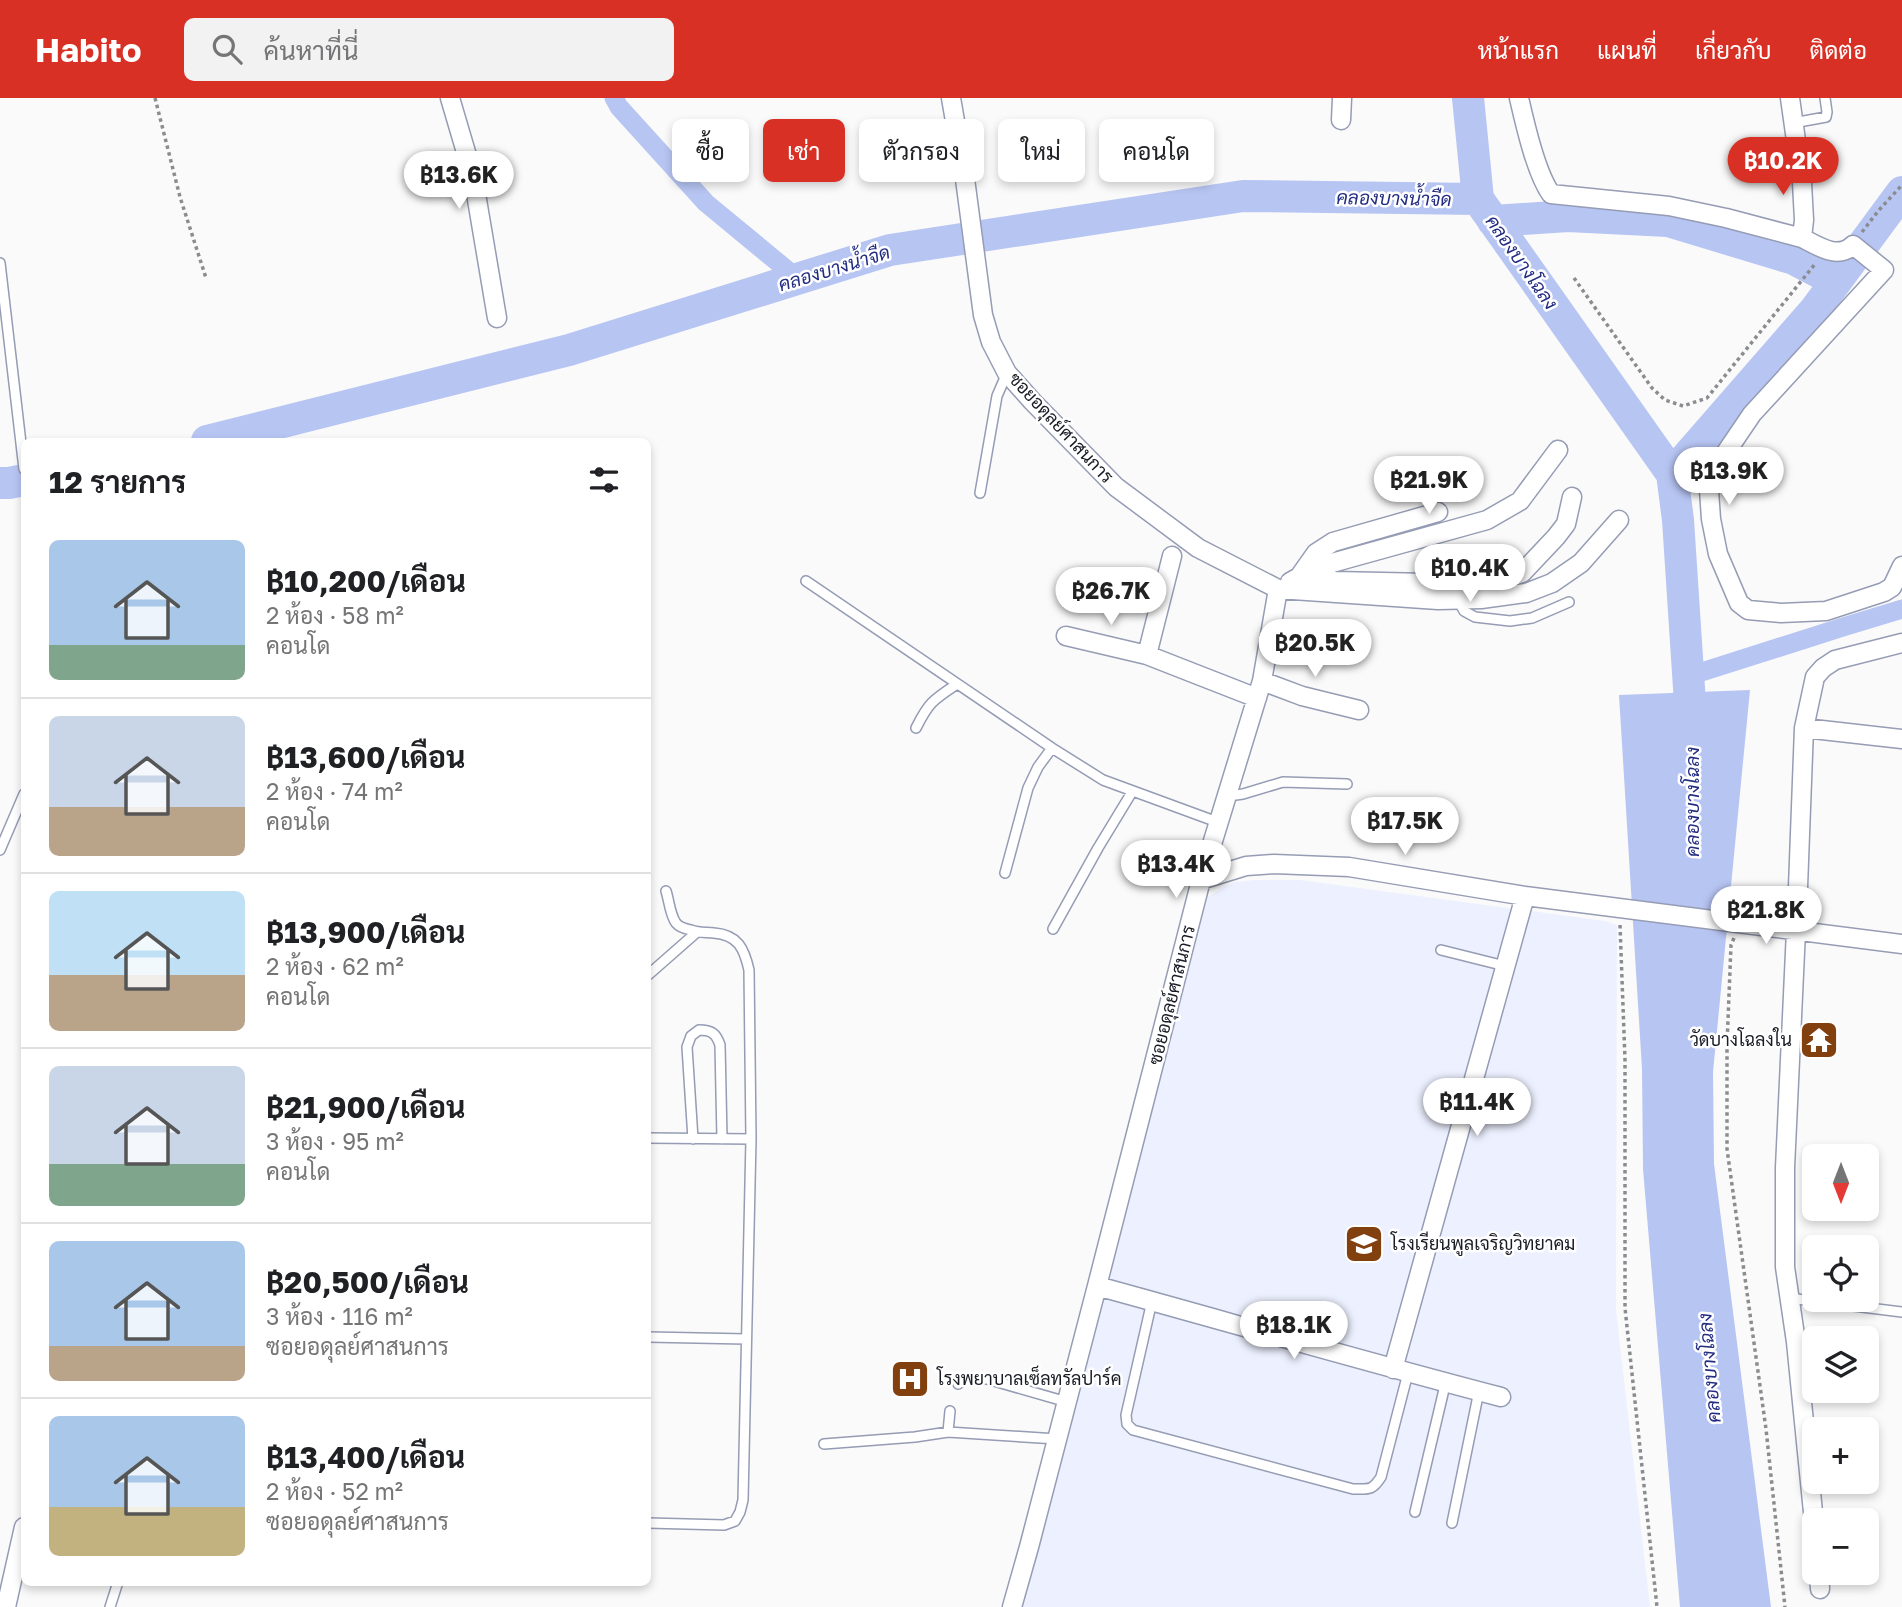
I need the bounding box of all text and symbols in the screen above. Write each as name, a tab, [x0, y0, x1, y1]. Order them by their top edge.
search box	[184, 18, 674, 81]
text: Habito	[35, 30, 142, 69]
icon: search	[208, 30, 246, 68]
text: ค้นหาที่นี่	[264, 35, 359, 66]
text: หน้าแรก	[1478, 35, 1559, 64]
text: แผนที่	[1597, 35, 1657, 64]
text: เกี่ยวกับ	[1695, 35, 1772, 64]
text: ติดต่อ	[1810, 35, 1867, 64]
chip: ซื้อ	[672, 119, 749, 182]
chip: เช่า	[763, 119, 845, 182]
chip: ตัวกรอง	[859, 119, 984, 182]
chip: ใหม่	[998, 119, 1085, 182]
chip: คอนโด	[1099, 119, 1214, 182]
pin: ฿10.2K	[1726, 138, 1840, 197]
text: ฿10.2K	[1744, 146, 1822, 174]
pin: ฿13.6K	[402, 152, 516, 211]
text: ฿13.6K	[420, 160, 498, 188]
water label: คลองบางน้ำจืด	[1336, 182, 1452, 210]
water label: คลองบางโฉลง	[1481, 210, 1564, 314]
water label: คลองบางน้ำจืด	[774, 237, 892, 295]
street label: ซอยอดุลย์ศาสนการ	[1003, 367, 1120, 489]
pin: ฿13.9K	[1672, 448, 1786, 507]
pin: ฿21.9K	[1372, 456, 1486, 516]
text: ฿13.9K	[1690, 456, 1768, 484]
icon: filters	[585, 461, 623, 499]
text: 12 รายการ	[49, 464, 186, 500]
text: ฿21.9K	[1390, 465, 1468, 493]
pin: ฿10.4K	[1413, 545, 1527, 604]
text: ฿10.4K	[1430, 553, 1510, 581]
text: ฿10,200/เดือน	[266, 563, 466, 599]
icon: home	[105, 568, 189, 652]
pin: ฿26.7K	[1054, 568, 1168, 627]
text: ฿26.7K	[1071, 576, 1151, 604]
text: 2 ห้อง · 58 m²	[266, 601, 404, 629]
pin: ฿20.5K	[1258, 620, 1372, 679]
text: ฿20.5K	[1275, 628, 1355, 656]
text: คอนโด	[266, 631, 330, 659]
text: ฿13,600/เดือน	[266, 739, 466, 775]
icon: home	[105, 744, 189, 828]
water label: คลองบางโฉลง	[1680, 747, 1703, 857]
text: 2 ห้อง · 74 m²	[266, 777, 403, 805]
pin: ฿17.5K	[1348, 798, 1462, 857]
text: ฿17.5K	[1367, 806, 1443, 834]
text: คอนโด	[266, 807, 330, 835]
pin: ฿13.4K	[1119, 840, 1233, 900]
text: ฿13.4K	[1137, 849, 1215, 877]
pin: ฿21.8K	[1709, 886, 1823, 946]
text: ฿21.8K	[1727, 895, 1805, 923]
text: ฿13,900/เดือน	[266, 914, 466, 950]
icon: home	[105, 919, 189, 1003]
street label: ซอยอดุลย์ศาสนการ	[1142, 922, 1201, 1067]
text: 2 ห้อง · 62 m²	[266, 952, 404, 980]
text: คอนโด	[266, 982, 330, 1010]
temple icon: วัดบางโฉลงใน	[1798, 1019, 1840, 1061]
place label: วัดบางโฉลงใน	[1690, 1027, 1792, 1050]
pin: ฿11.4K	[1420, 1079, 1534, 1138]
text: ฿11.4K	[1439, 1087, 1515, 1115]
text: ฿21,900/เดือน	[266, 1089, 466, 1125]
icon: home	[105, 1094, 189, 1178]
text: 3 ห้อง · 95 m²	[266, 1127, 404, 1155]
north arrow	[1802, 1144, 1880, 1222]
map controls	[1802, 1144, 1879, 1585]
text: คอนโด	[266, 1157, 330, 1185]
school or university icon: โรงเรียนพูลเจริญวิทยาคม	[1343, 1223, 1385, 1265]
place label: โรงเรียนพูลเจริญวิทยาคม	[1390, 1231, 1575, 1257]
button: locate	[1802, 1235, 1879, 1312]
text: ฿20,500/เดือน	[266, 1264, 469, 1300]
icon: home	[105, 1269, 189, 1353]
text: 3 ห้อง · 116 m²	[266, 1302, 413, 1330]
pin: ฿18.1K	[1237, 1302, 1351, 1361]
text: ฿18.1K	[1256, 1310, 1332, 1338]
water label: คลองบางโฉลง	[1692, 1312, 1725, 1424]
button: layers	[1802, 1326, 1879, 1403]
text: ซอยอดุลย์ศาสนการ	[266, 1332, 449, 1360]
hospital icon: โรงพยาบาลเซ็ลทรัลปาร์ค	[889, 1358, 931, 1400]
place label: โรงพยาบาลเซ็ลทรัลปาร์ค	[936, 1365, 1122, 1389]
button: +	[1802, 1417, 1879, 1494]
text: ฿13,400/เดือน	[266, 1439, 465, 1475]
icon: home	[105, 1444, 189, 1528]
text: 2 ห้อง · 52 m²	[266, 1477, 403, 1505]
text: ซอยอดุลย์ศาสนการ	[266, 1507, 449, 1535]
button: −	[1802, 1508, 1879, 1585]

